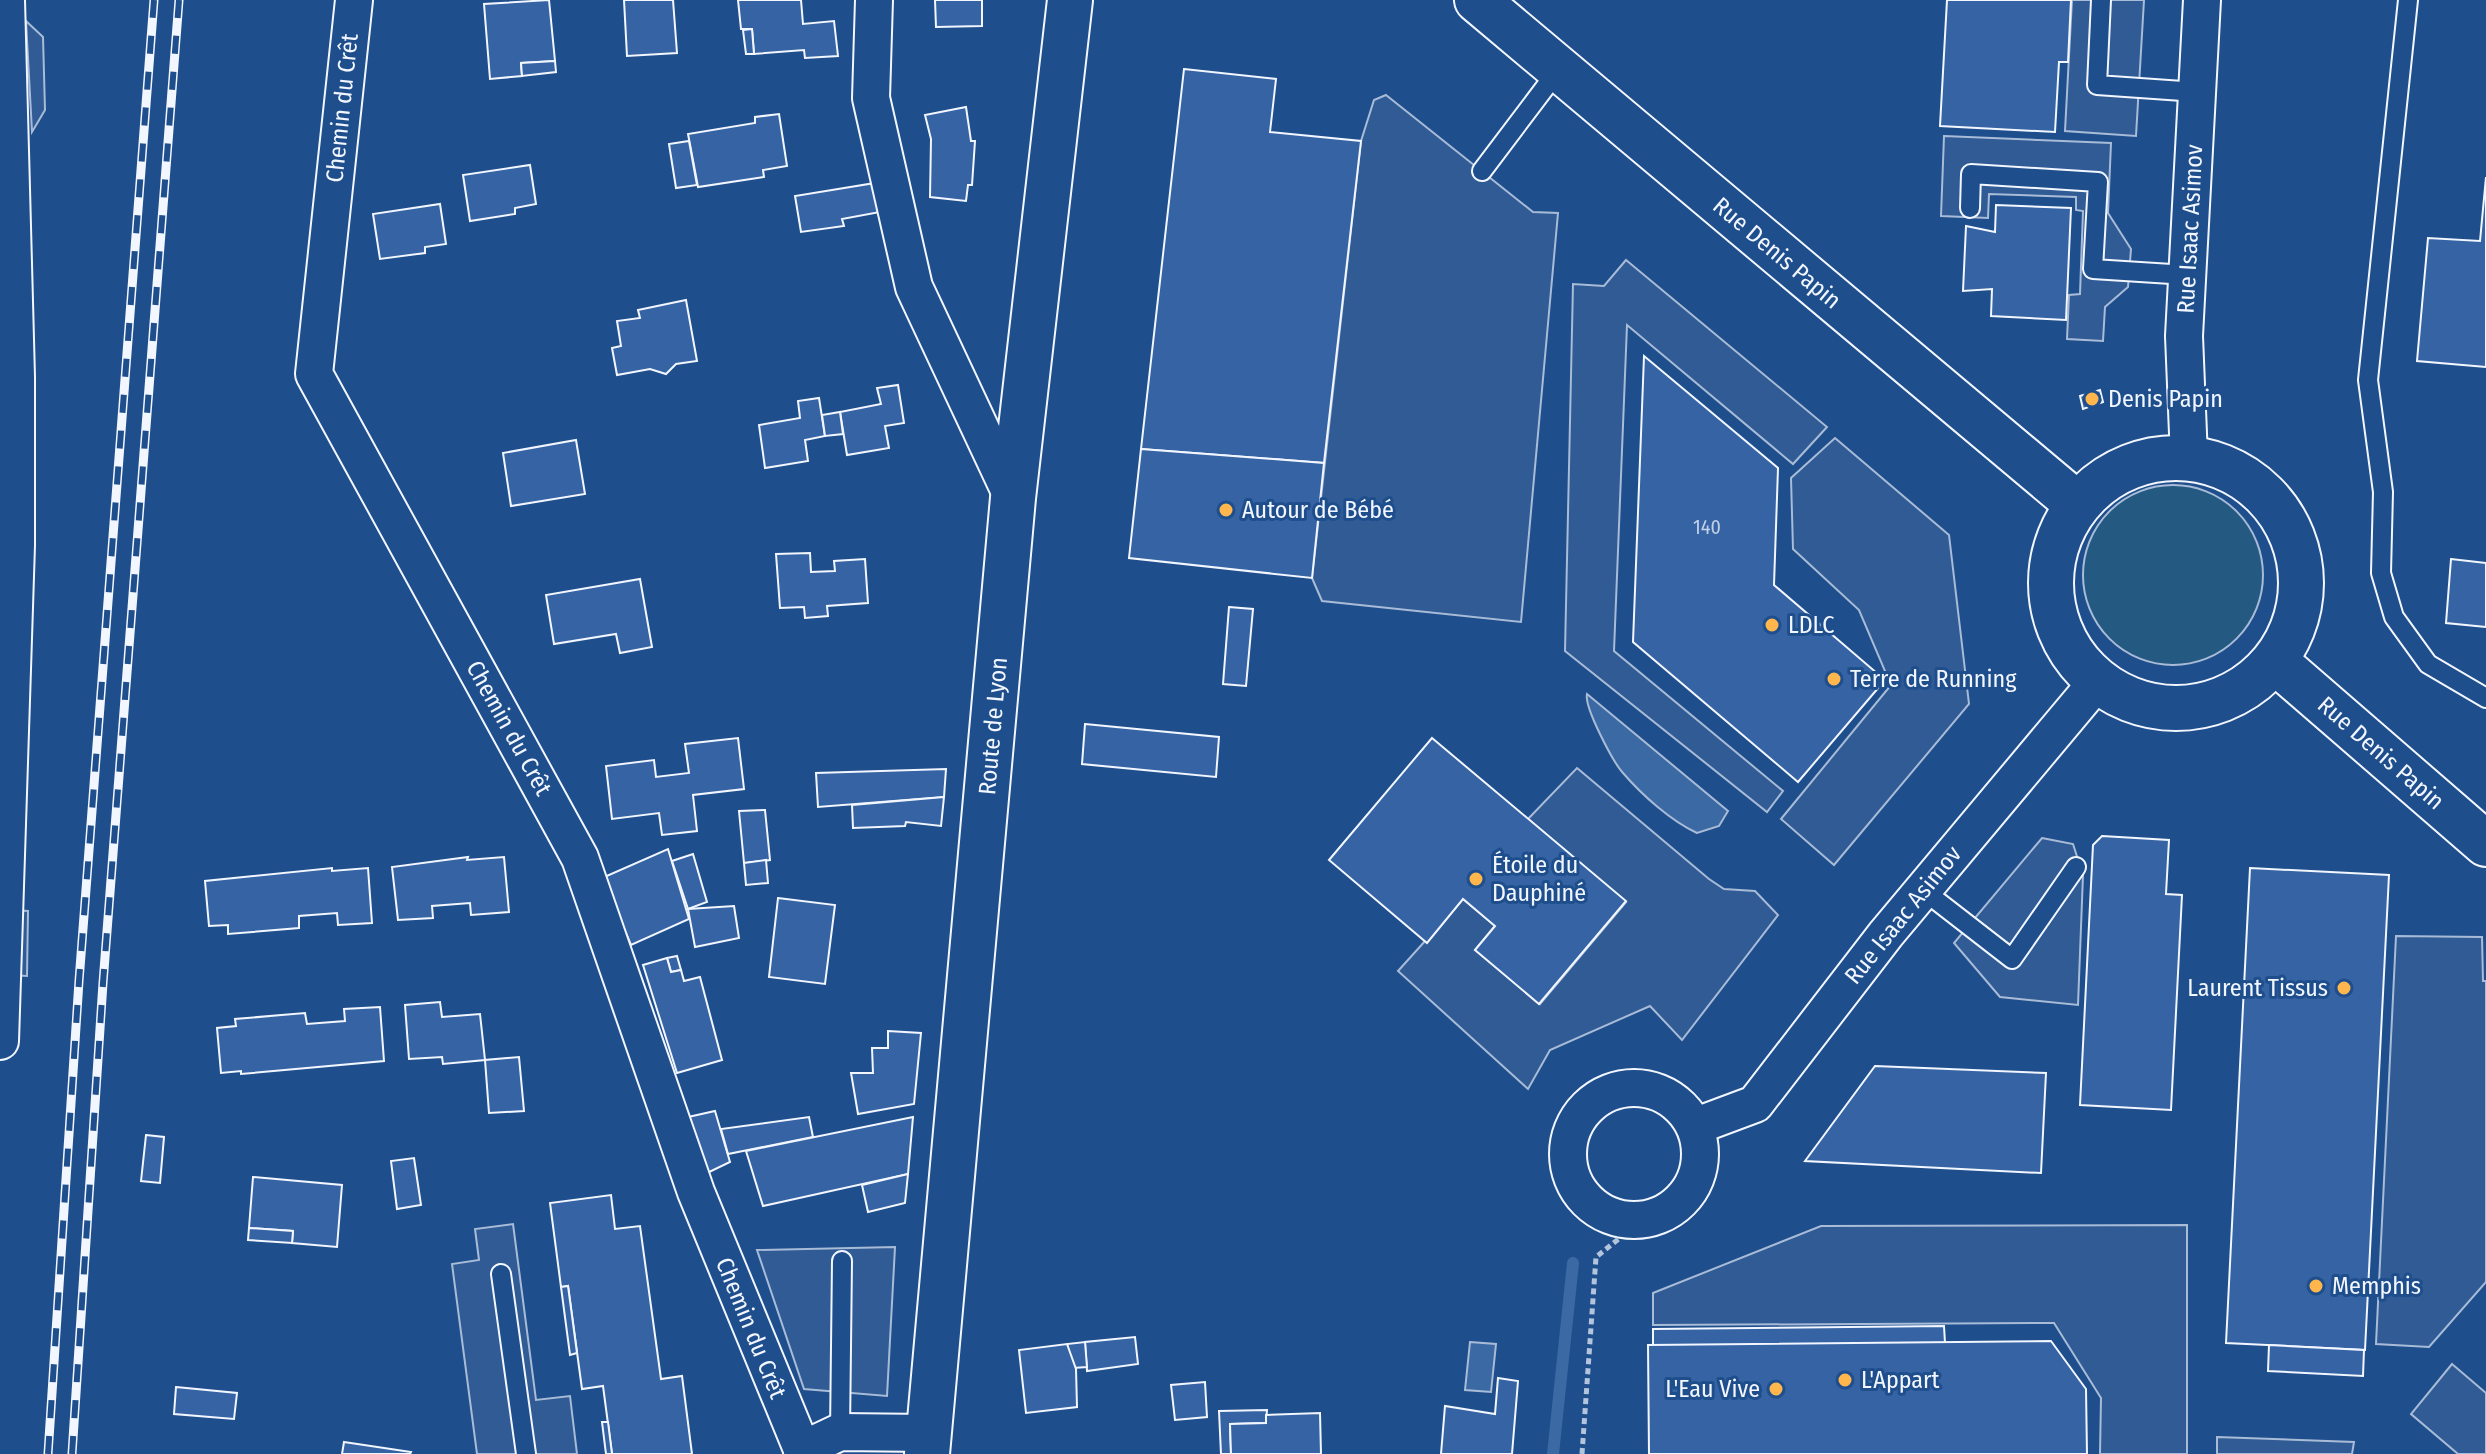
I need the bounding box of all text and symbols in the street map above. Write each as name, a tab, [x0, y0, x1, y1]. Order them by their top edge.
street label: Chemin du Crêt	[320, 32, 364, 184]
street label: Rue Isaac Asimov	[2172, 143, 2208, 314]
street label: Rue Denis Papin	[1707, 191, 1847, 315]
place label: Denis Papin	[2108, 385, 2223, 413]
marker: Denis Papin	[2083, 390, 2101, 408]
place label: Autour de Bébé	[1242, 496, 1394, 524]
marker: Autour de Bébé	[1217, 501, 1235, 519]
house number: 140	[1693, 515, 1721, 539]
place label: LDLC	[1788, 611, 1834, 639]
marker: LDLC	[1763, 616, 1781, 634]
street label: Chemin du Crêt	[461, 656, 558, 800]
street label: Route de Lyon	[973, 656, 1013, 796]
place label: Terre de Running	[1850, 665, 2017, 693]
marker: Terre de Running	[1825, 670, 1843, 688]
street label: Rue Denis Papin	[2312, 691, 2450, 815]
street label: Rue Isaac Asimov	[1839, 840, 1967, 990]
place label: Étoile du Dauphiné	[1492, 850, 1586, 907]
marker: Étoile du Dauphiné	[1467, 870, 1485, 888]
place label: Laurent Tissus	[2187, 974, 2328, 1002]
marker: Laurent Tissus	[2335, 979, 2353, 997]
street label: Chemin du Crêt	[710, 1253, 792, 1403]
place label: Memphis	[2332, 1272, 2421, 1300]
marker: Memphis	[2307, 1277, 2325, 1295]
place label: L'Appart	[1861, 1366, 1939, 1394]
marker: L'Appart	[1836, 1371, 1854, 1389]
place label: L'Eau Vive	[1665, 1375, 1760, 1403]
marker: L'Eau Vive	[1767, 1380, 1785, 1398]

